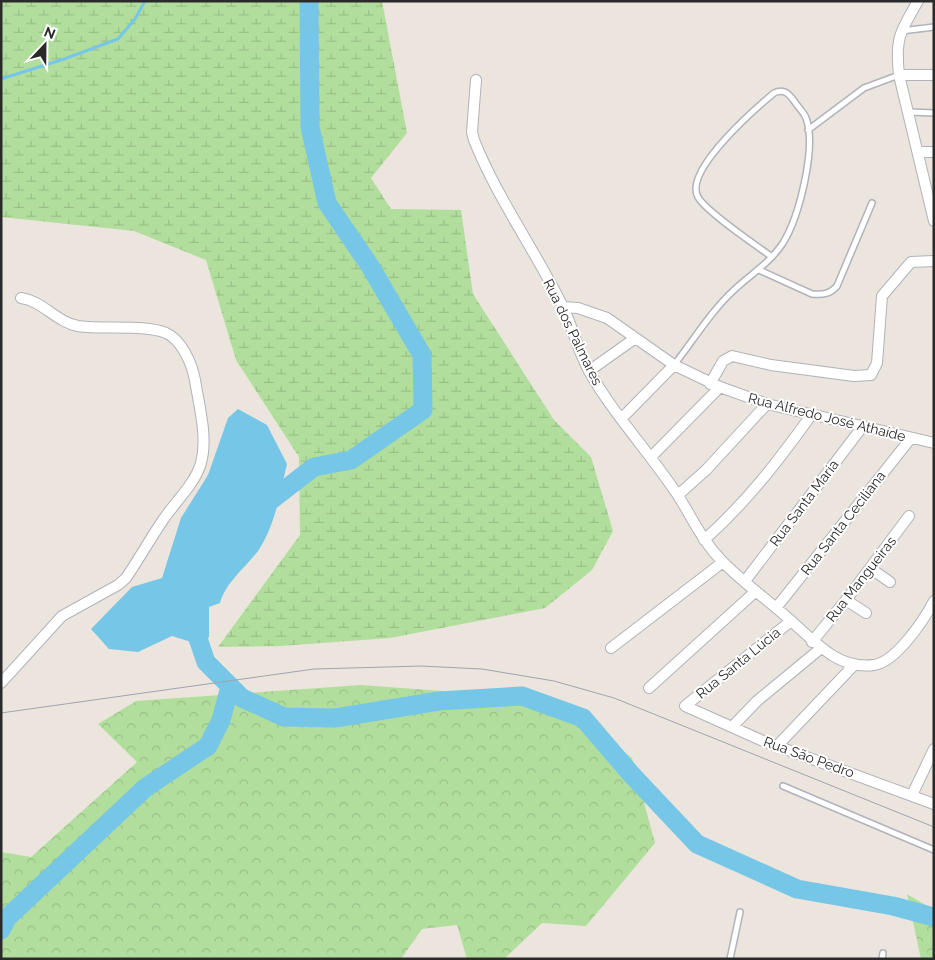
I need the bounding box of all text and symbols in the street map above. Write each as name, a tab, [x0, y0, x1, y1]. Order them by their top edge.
north arrow	[20, 20, 70, 70]
text: N	[42, 24, 58, 42]
street label: Rua dos Palmares	[540, 276, 606, 388]
street label: Rua Alfredo José Athaíde	[747, 390, 907, 444]
street label: Rua Santa Maria	[766, 457, 842, 549]
street label: Rua Santa Ceciliana	[797, 468, 889, 578]
street label: Rua Mangueiras	[823, 533, 899, 625]
street label: Rua Santa Lúcia	[693, 624, 783, 702]
street label: Rua São Pedro	[762, 733, 856, 781]

